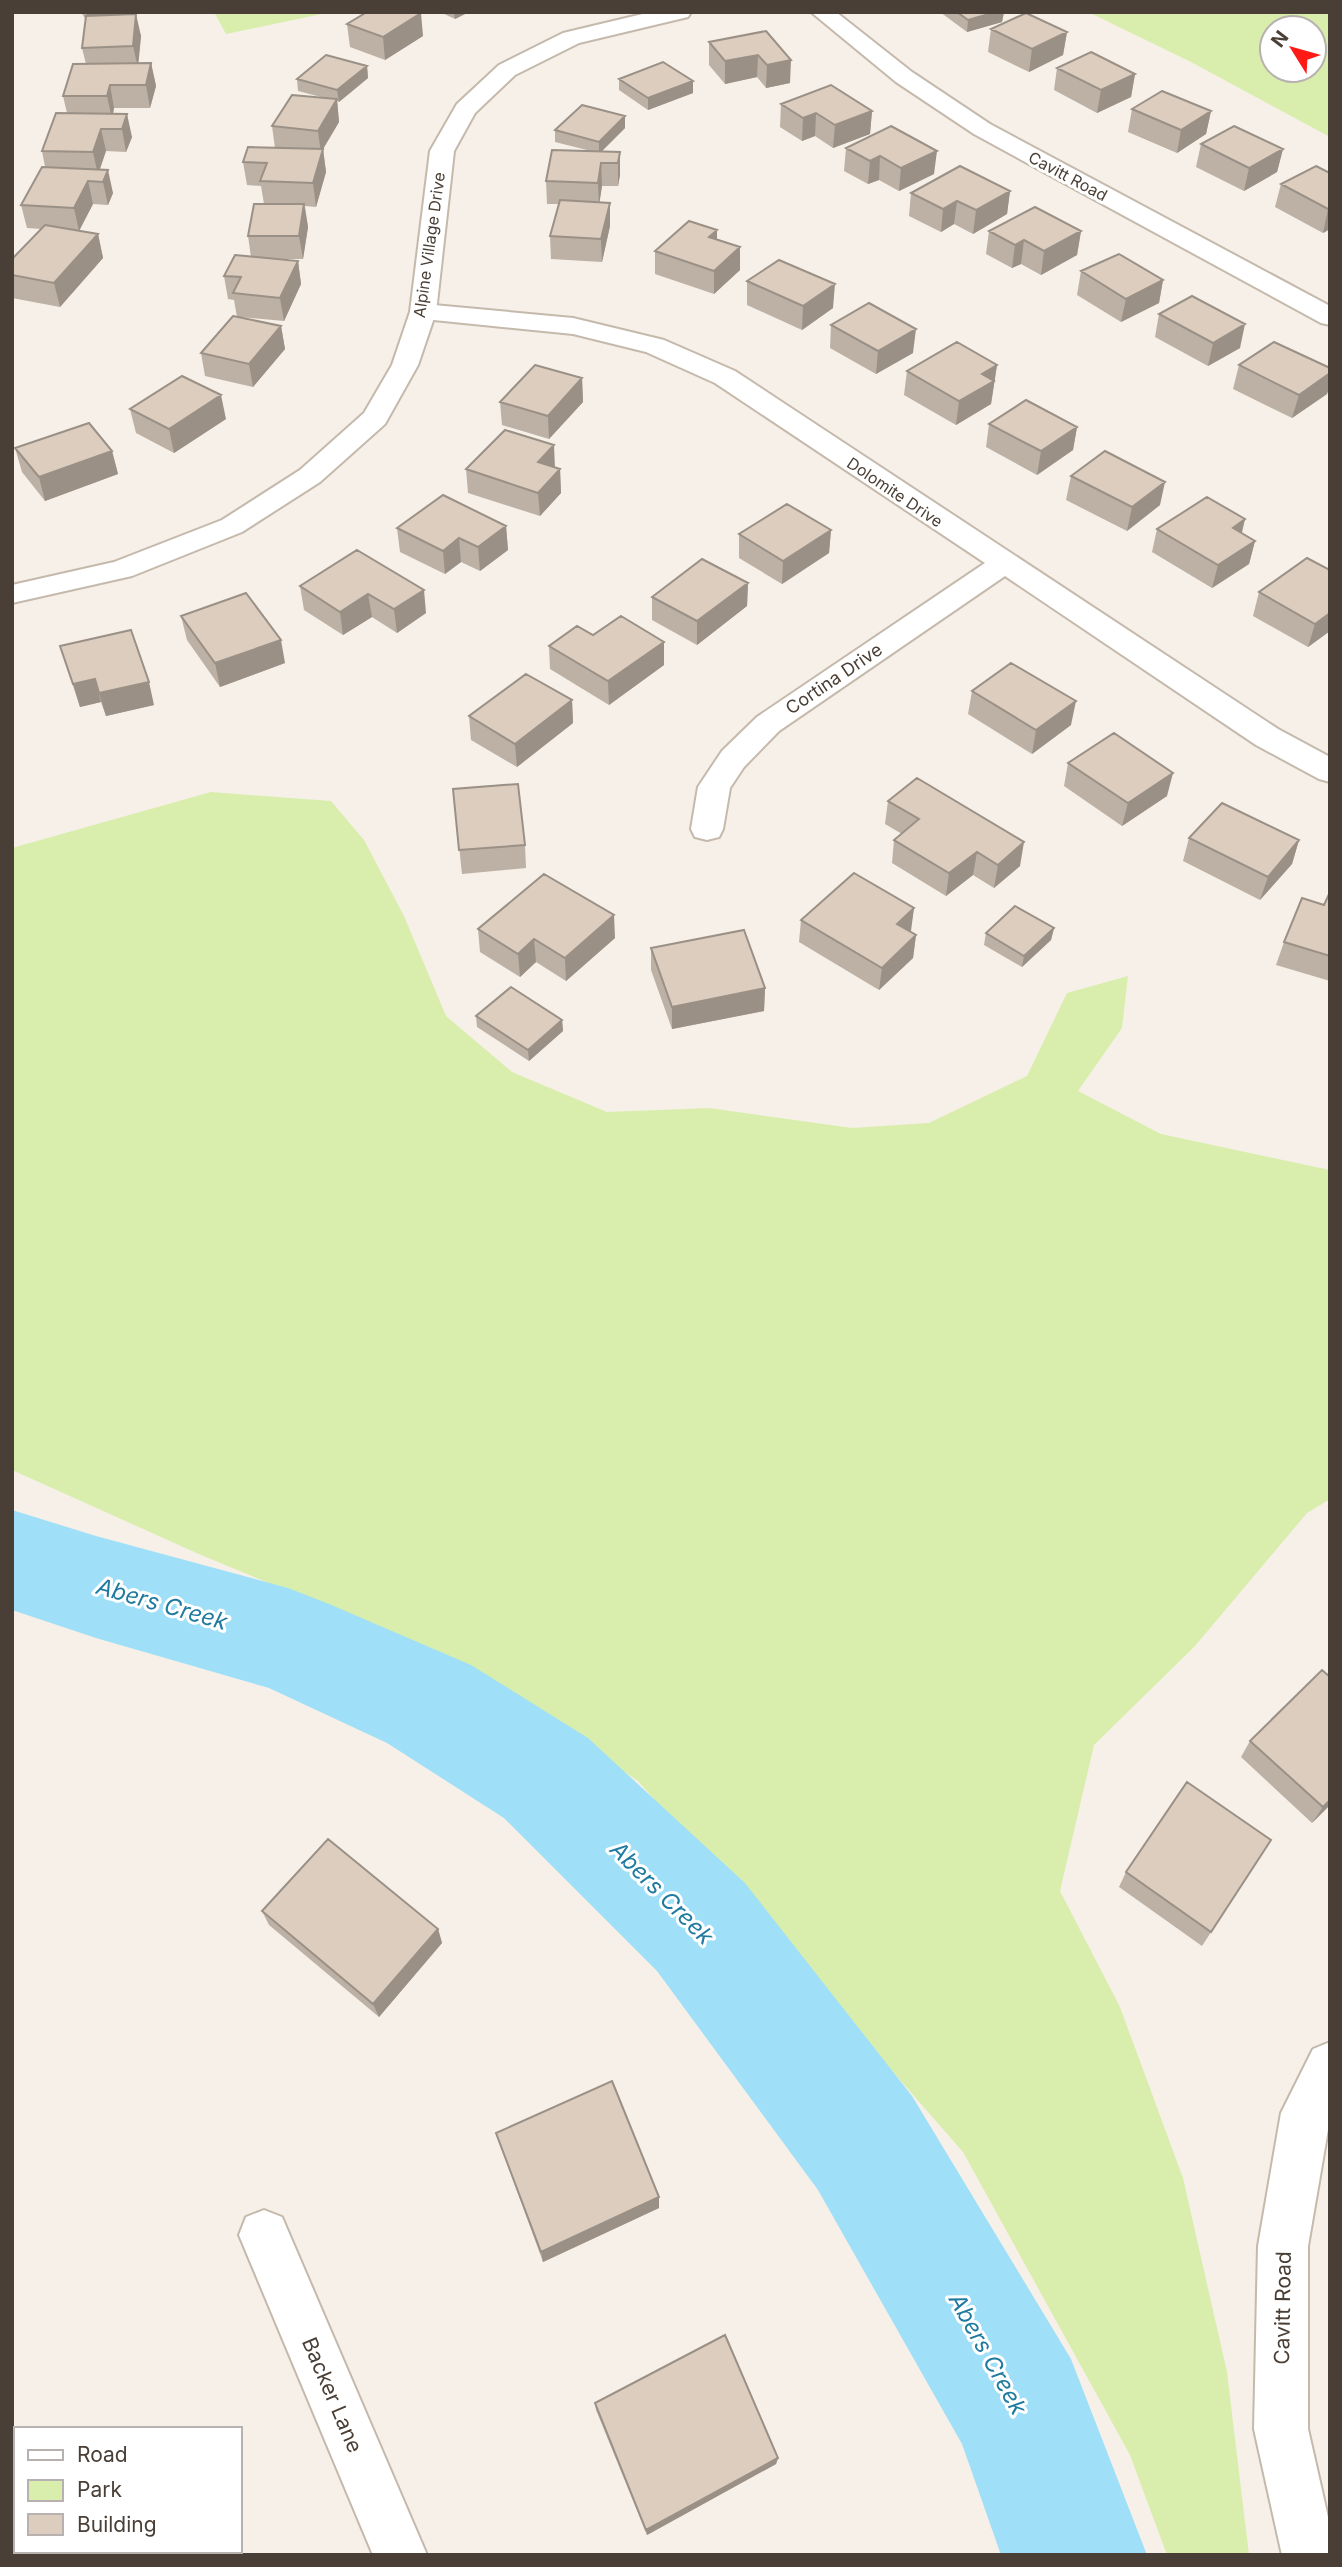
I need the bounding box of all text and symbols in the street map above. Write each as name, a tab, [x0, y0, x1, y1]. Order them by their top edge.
north arrow	[1258, 14, 1328, 84]
text: N	[1266, 26, 1293, 52]
street label: Cavitt Road	[1025, 147, 1111, 205]
street label: Alpine Village Drive	[409, 171, 449, 319]
street label: Dolomite Drive	[843, 453, 947, 531]
street label: Cortina Drive	[782, 639, 886, 719]
water label: Abers Creek	[92, 1572, 231, 1636]
water label: Abers Creek	[604, 1835, 720, 1951]
street label: Cavitt Road	[1269, 2251, 1296, 2365]
water label: Abers Creek	[943, 2287, 1033, 2420]
street label: Backer Lane	[297, 2333, 368, 2456]
legend	[14, 2427, 242, 2553]
text: Road	[77, 2442, 128, 2467]
text: Park	[77, 2477, 122, 2502]
text: Building	[77, 2512, 157, 2537]

